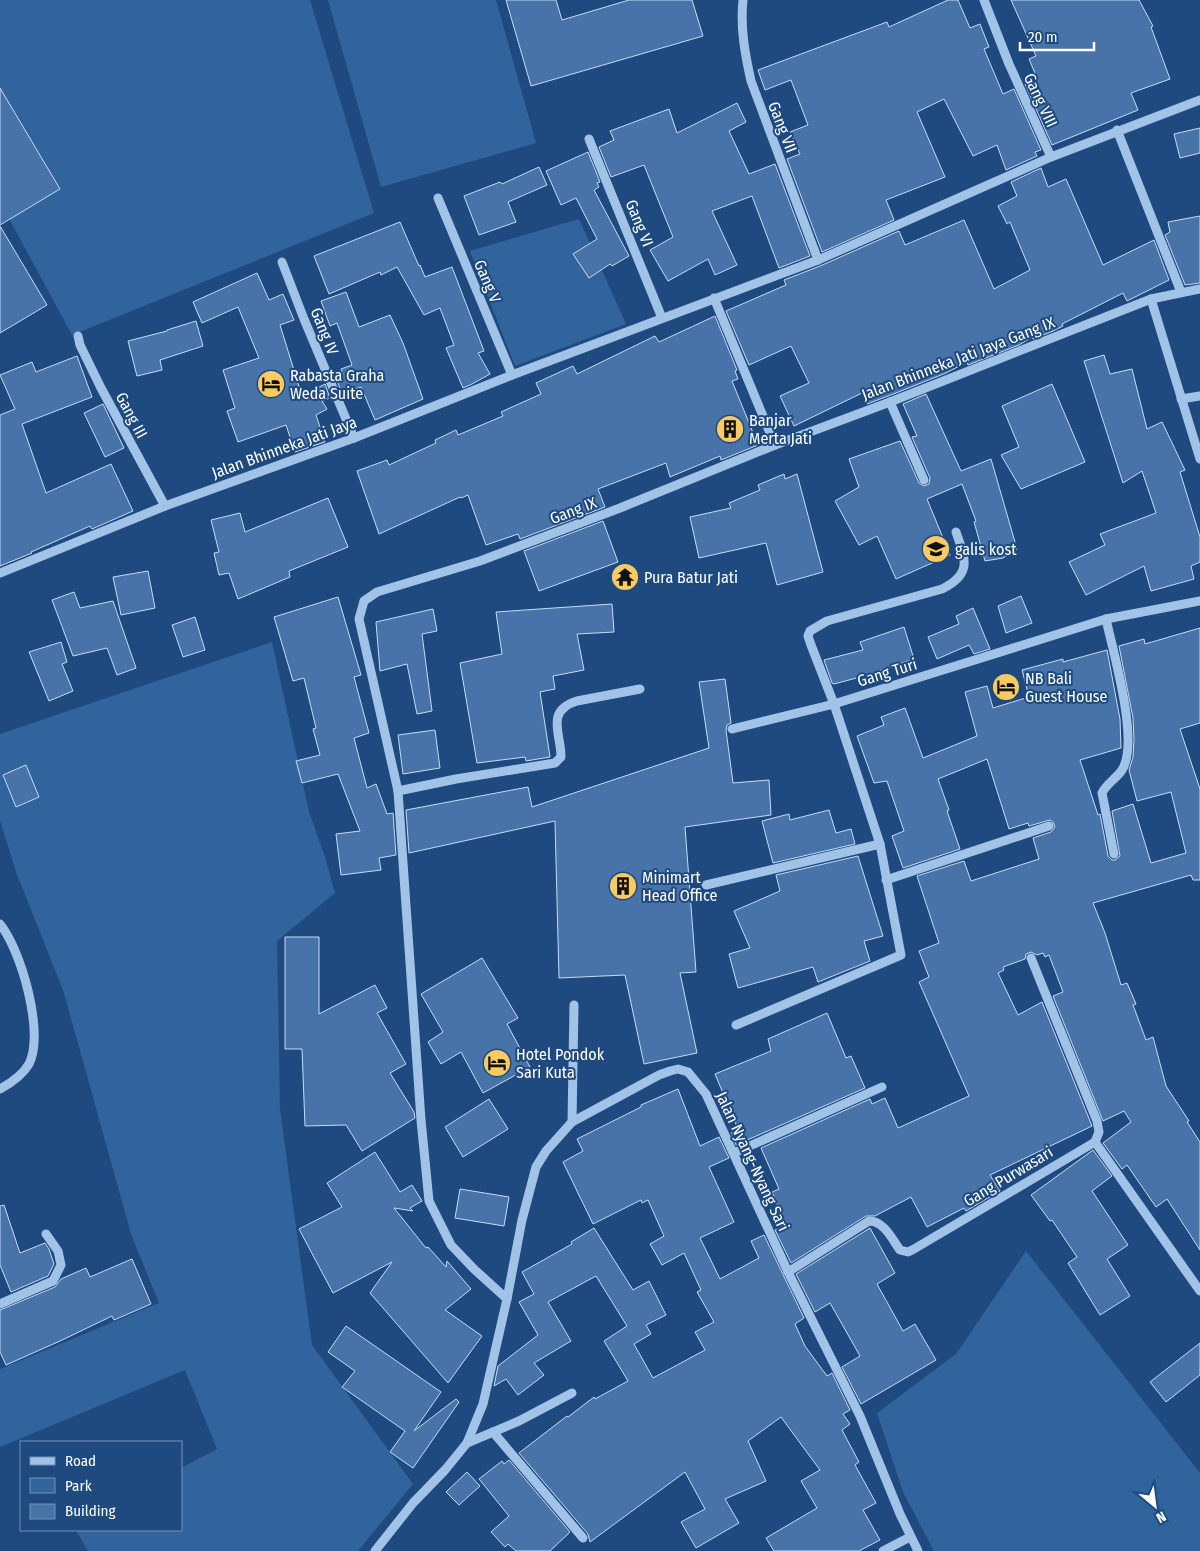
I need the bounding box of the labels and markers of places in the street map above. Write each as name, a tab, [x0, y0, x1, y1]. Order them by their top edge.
place label: Rabasta Graha Weda Suite	[290, 366, 385, 403]
hotel icon: Rabasta Graha Weda Suite	[256, 369, 286, 399]
place label: Banjar Merta Jati	[749, 411, 812, 448]
building icon: Banjar Merta Jati	[715, 414, 745, 444]
school or university icon: galis kost	[921, 534, 951, 564]
place label: galis kost	[955, 540, 1017, 559]
temple icon: Pura Batur Jati	[610, 562, 640, 592]
place label: Pura Batur Jati	[644, 568, 738, 587]
place label: NB Bali Guest House	[1025, 669, 1108, 706]
hotel icon: NB Bali Guest House	[991, 672, 1021, 702]
place label: Minimart Head Office	[642, 868, 717, 905]
building icon: Minimart Head Office	[608, 871, 638, 901]
place label: Hotel Pondok Sari Kuta	[516, 1045, 605, 1082]
hotel icon: Hotel Pondok Sari Kuta	[482, 1048, 512, 1078]

